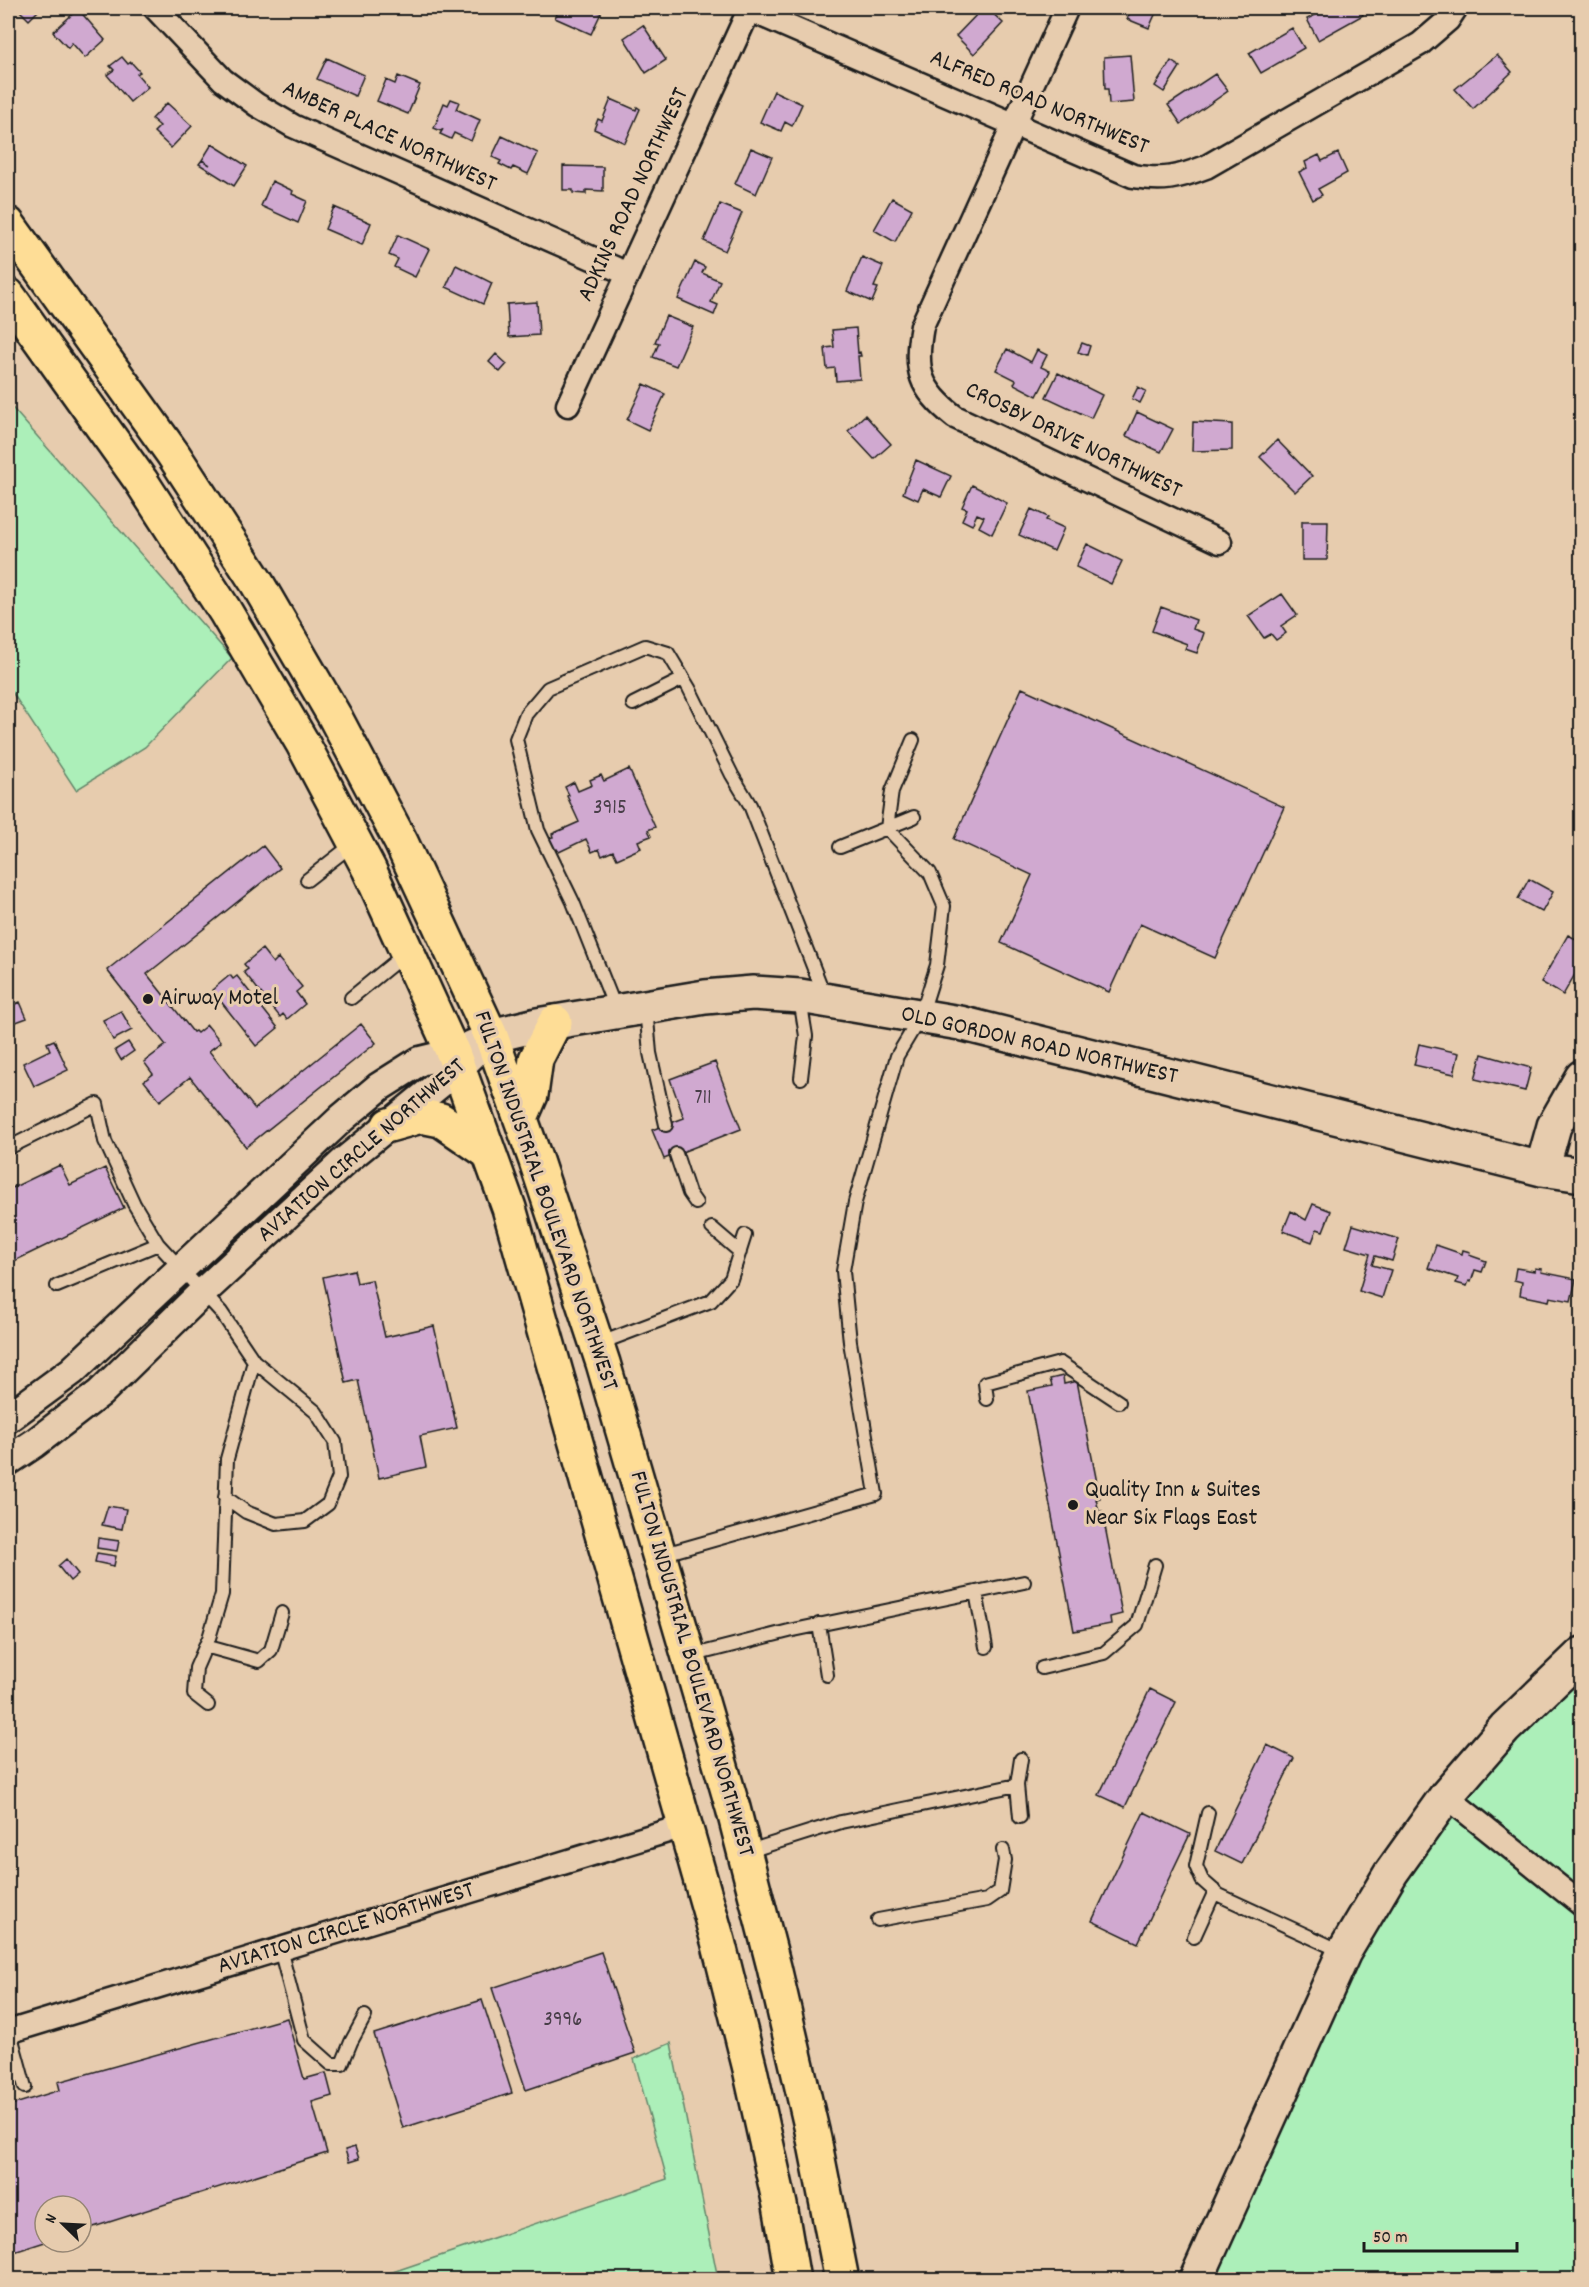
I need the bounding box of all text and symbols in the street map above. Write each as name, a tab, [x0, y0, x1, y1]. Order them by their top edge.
street label: ALFRED ROAD NORTHWEST	[924, 42, 1154, 165]
street label: AMBER PLACE NORTHWEST	[276, 72, 502, 202]
street label: ADKINS ROAD NORTHWEST	[569, 82, 699, 308]
street label: CROSBY DRIVE NORTHWEST	[959, 374, 1187, 508]
house number: 3915	[593, 794, 627, 824]
place label: Airway Motel	[160, 982, 278, 1016]
marker: Airway Motel	[141, 992, 155, 1006]
street label: OLD GORDON ROAD NORTHWEST	[897, 998, 1181, 1094]
street label: FULTON INDUSTRIAL BOULEVARD NORTHWEST	[464, 1007, 626, 1396]
street label: AVIATION CIRCLE NORTHWEST	[250, 1051, 474, 1251]
house number: 711	[694, 1084, 712, 1114]
street label: FULTON INDUSTRIAL BOULEVARD NORTHWEST	[620, 1467, 763, 1861]
place label: Quality Inn & Suites Near Six Flags East	[1085, 1474, 1261, 1536]
marker: Quality Inn & Suites Near Six Flags East	[1066, 1498, 1080, 1512]
street label: AVIATION CIRCLE NORTHWEST	[214, 1874, 479, 1984]
house number: 3996	[544, 2006, 582, 2036]
north arrow	[33, 2194, 93, 2254]
text: N	[39, 2211, 64, 2227]
scale bar	[1364, 2215, 1517, 2253]
text: 50 m	[1373, 2226, 1408, 2251]

